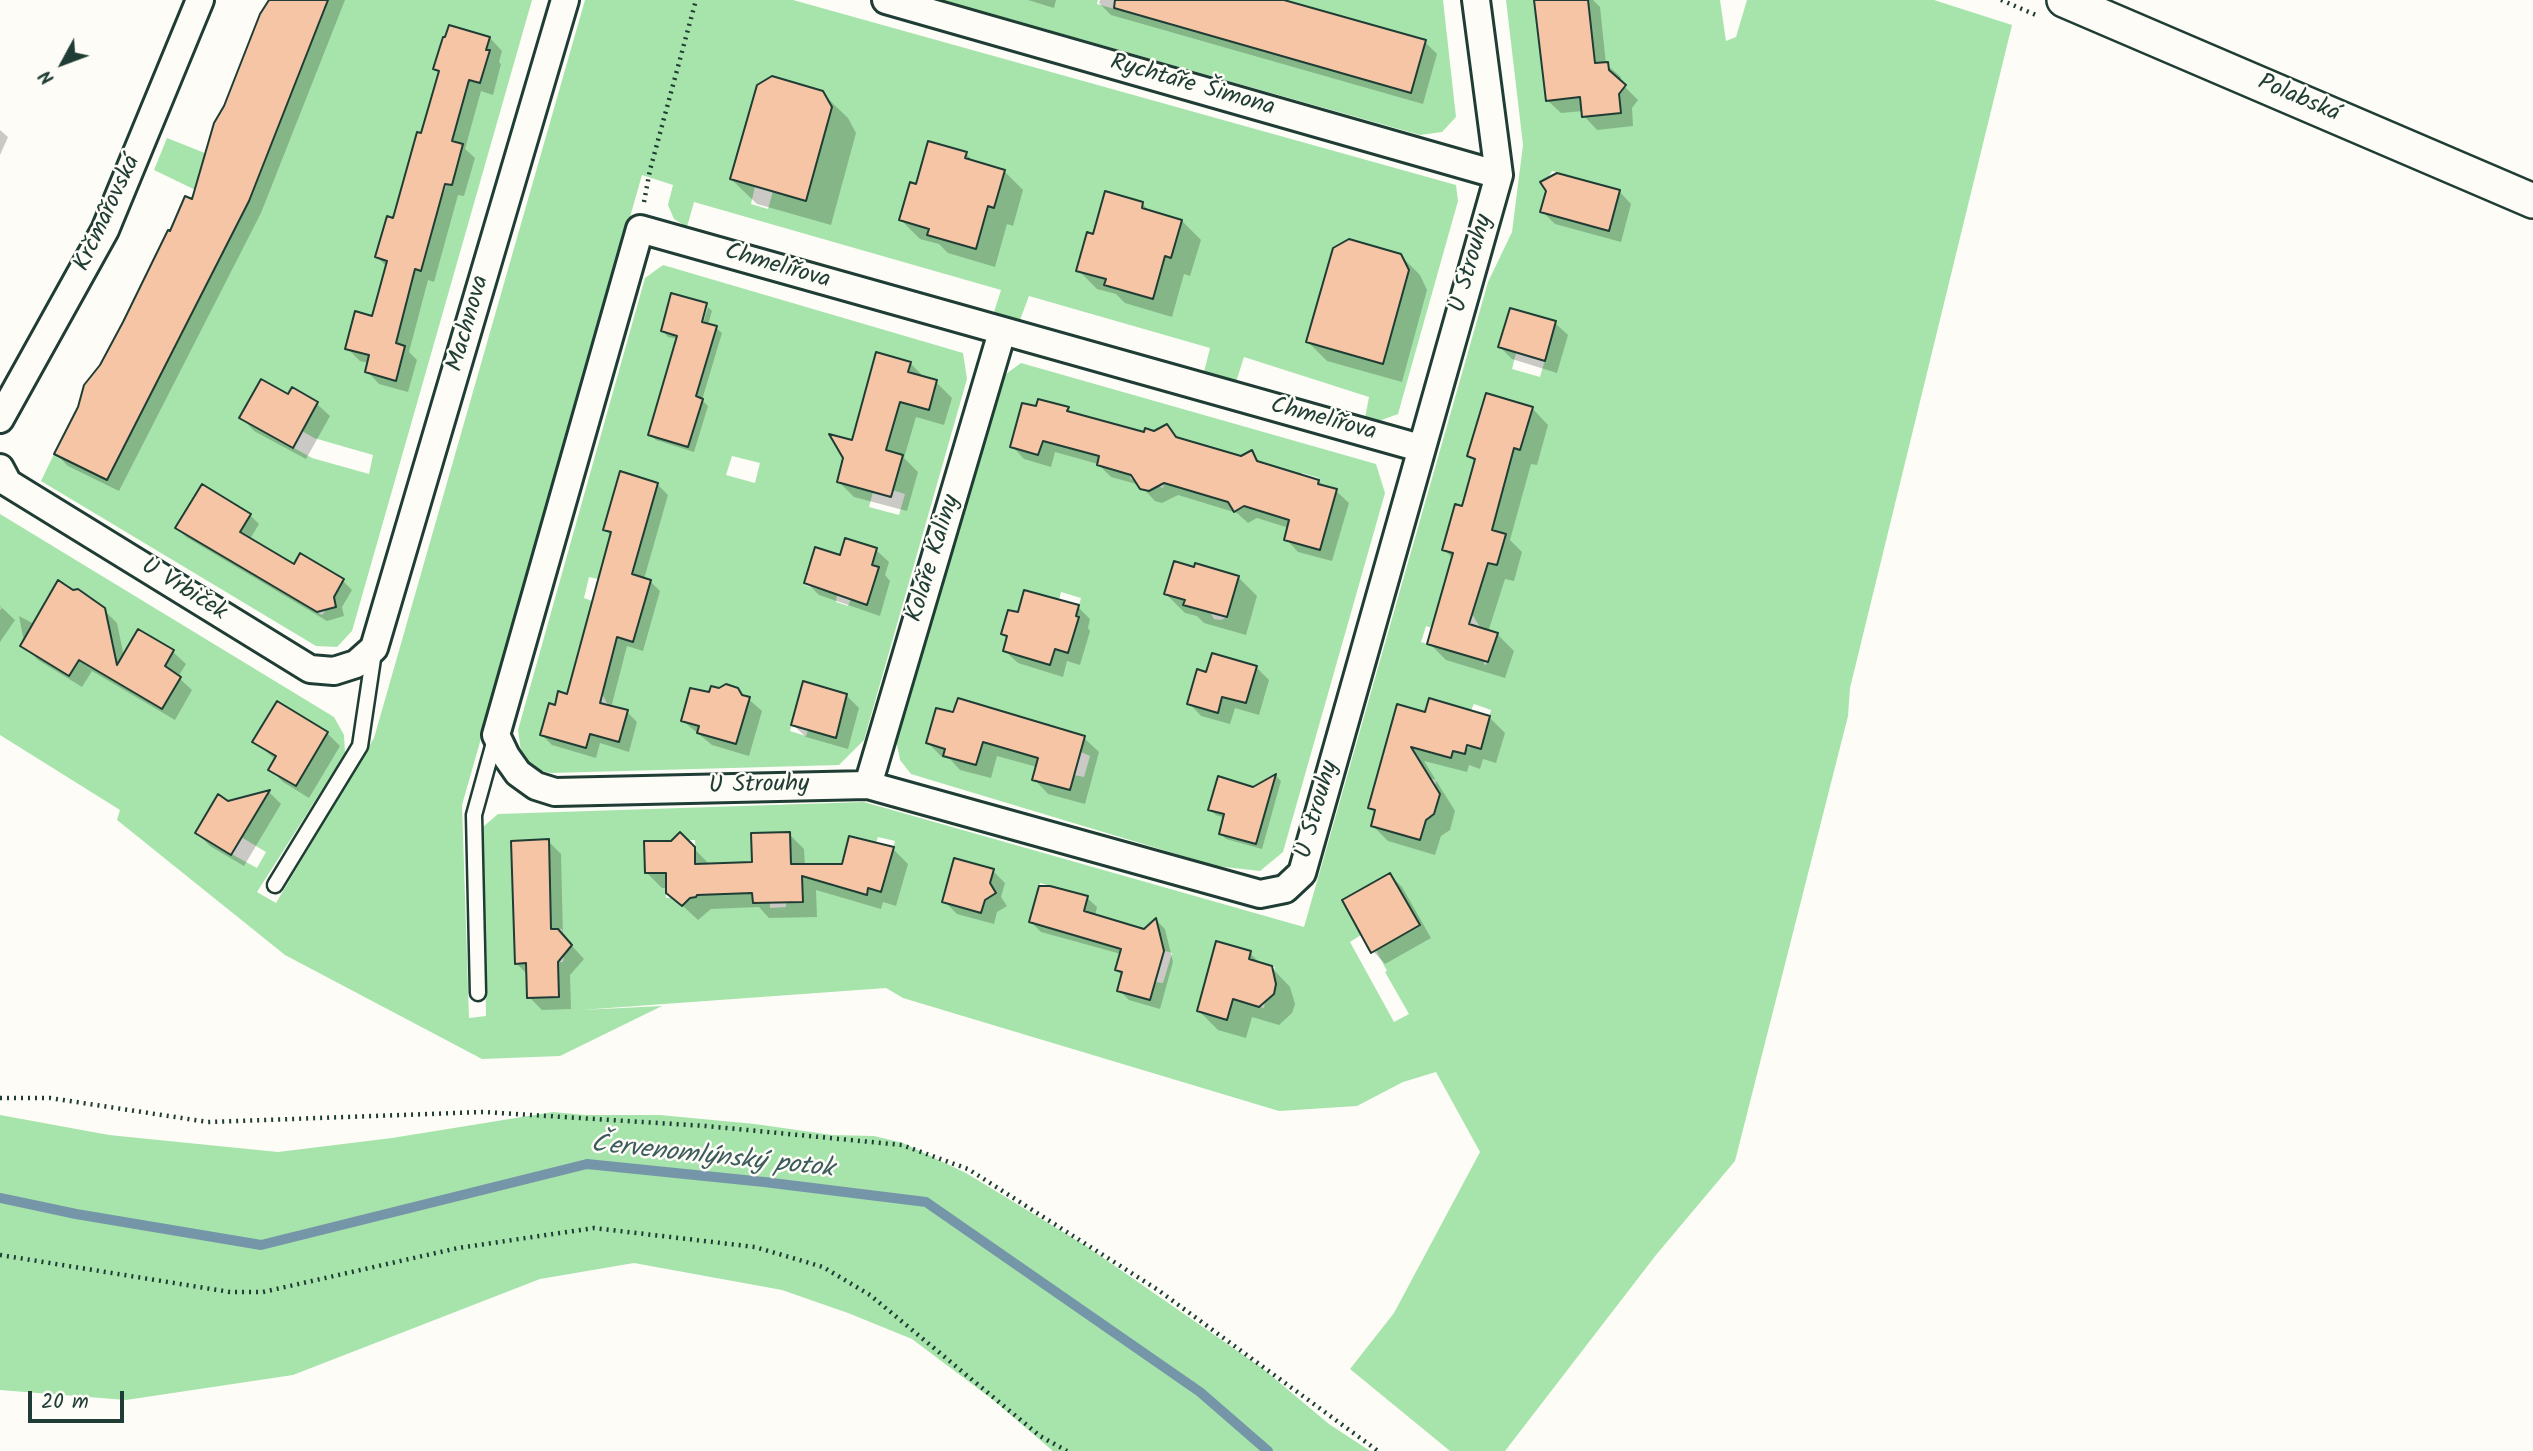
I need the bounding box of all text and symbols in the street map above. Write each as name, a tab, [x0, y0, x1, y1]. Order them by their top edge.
north arrow	[28, 28, 98, 98]
street label: Rychtáře Šimona	[1106, 50, 1278, 124]
text: N	[32, 62, 62, 91]
street label: Polabská	[2253, 70, 2343, 130]
street label: Krčmářovská	[70, 151, 148, 277]
street label: U Strouhy	[1445, 212, 1501, 316]
street label: Chmelířova	[721, 239, 833, 297]
street label: Machnova	[443, 273, 497, 375]
street label: Chmelířova	[1267, 393, 1379, 449]
street label: Koláře Kaliny	[902, 492, 968, 626]
street label: U Vrbiček	[135, 553, 231, 629]
street label: U Strouhy	[1291, 758, 1347, 862]
street label: U Strouhy	[709, 772, 809, 802]
water label: Červenomlýnský potok	[589, 1131, 835, 1187]
scale bar	[32, 1378, 128, 1422]
text: 20 m	[41, 1386, 89, 1419]

